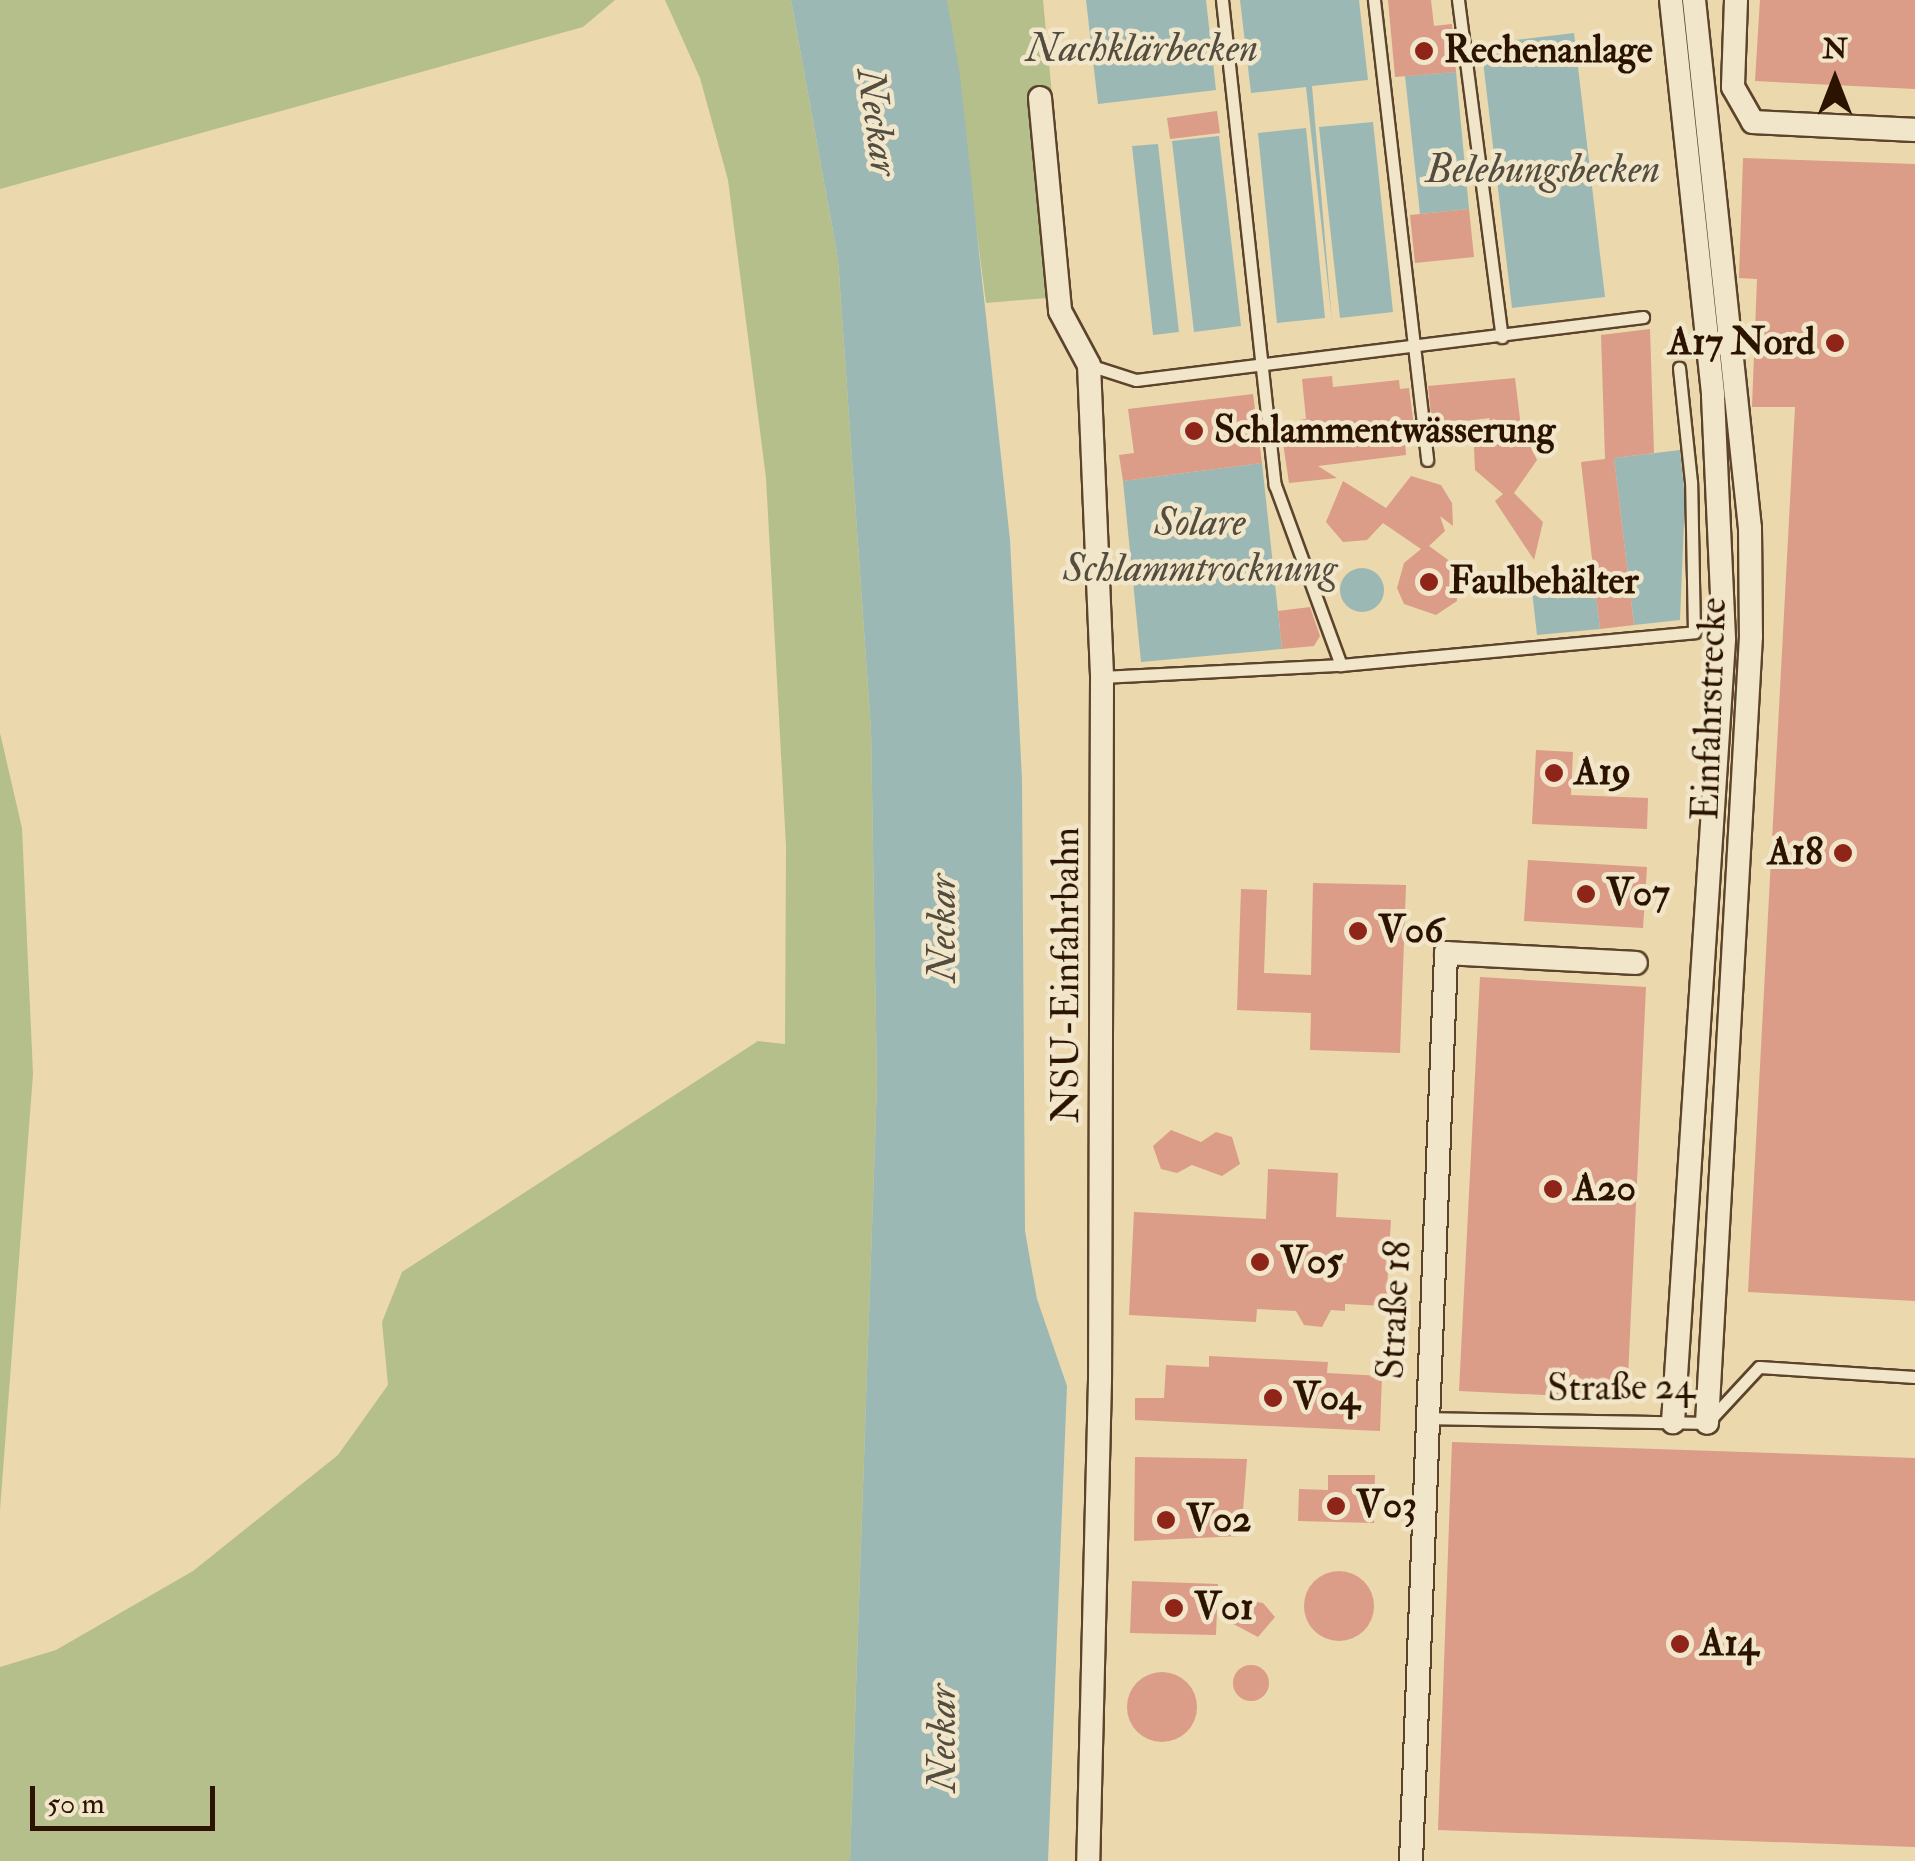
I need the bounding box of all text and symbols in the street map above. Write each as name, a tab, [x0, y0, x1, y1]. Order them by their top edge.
water label: Nachklärbecken	[1026, 25, 1258, 73]
place label: Rechenanlage	[1444, 28, 1653, 74]
north arrow	[1785, 30, 1885, 130]
text: N	[1822, 32, 1848, 67]
marker: Rechenanlage	[1413, 40, 1435, 62]
water label: Neckar	[846, 65, 908, 179]
water label: Belebungsbecken	[1426, 146, 1660, 194]
place label: A17 Nord	[1668, 320, 1815, 366]
marker: A17 Nord	[1824, 332, 1846, 354]
place label: Schlammentwässerung	[1214, 408, 1555, 454]
marker: Schlammentwässerung	[1183, 420, 1205, 442]
water label: Solare Schlammtrocknung	[1063, 499, 1337, 593]
place label: Faulbehälter	[1449, 559, 1639, 605]
marker: Faulbehälter	[1418, 571, 1440, 593]
street label: Einfahrstrecke	[1683, 597, 1737, 821]
place label: A19	[1574, 750, 1631, 796]
marker: A19	[1543, 762, 1565, 784]
street label: NSU-Einfahrbahn	[1044, 827, 1090, 1123]
place label: A18	[1767, 830, 1823, 876]
marker: A18	[1832, 842, 1854, 864]
place label: V07	[1606, 871, 1670, 917]
water label: Neckar	[919, 874, 967, 982]
marker: V07	[1575, 883, 1597, 905]
place label: V06	[1378, 908, 1443, 954]
marker: V06	[1347, 920, 1369, 942]
place label: A20	[1573, 1166, 1636, 1212]
marker: A20	[1542, 1178, 1564, 1200]
place label: V05	[1280, 1239, 1343, 1285]
street label: Straße 18	[1369, 1239, 1421, 1381]
marker: V05	[1249, 1251, 1271, 1273]
street label: Straße 24	[1547, 1364, 1695, 1412]
place label: V04	[1293, 1375, 1360, 1421]
marker: V04	[1262, 1387, 1284, 1409]
place label: V03	[1356, 1483, 1417, 1529]
marker: V03	[1325, 1495, 1347, 1517]
place label: V02	[1186, 1497, 1251, 1543]
marker: V02	[1155, 1509, 1177, 1531]
place label: V01	[1194, 1585, 1254, 1631]
marker: V01	[1163, 1597, 1185, 1619]
place label: A14	[1700, 1621, 1758, 1667]
marker: A14	[1669, 1633, 1691, 1655]
water label: Neckar	[919, 1684, 967, 1792]
scale bar	[35, 1766, 220, 1828]
text: 50 m	[47, 1785, 105, 1822]

